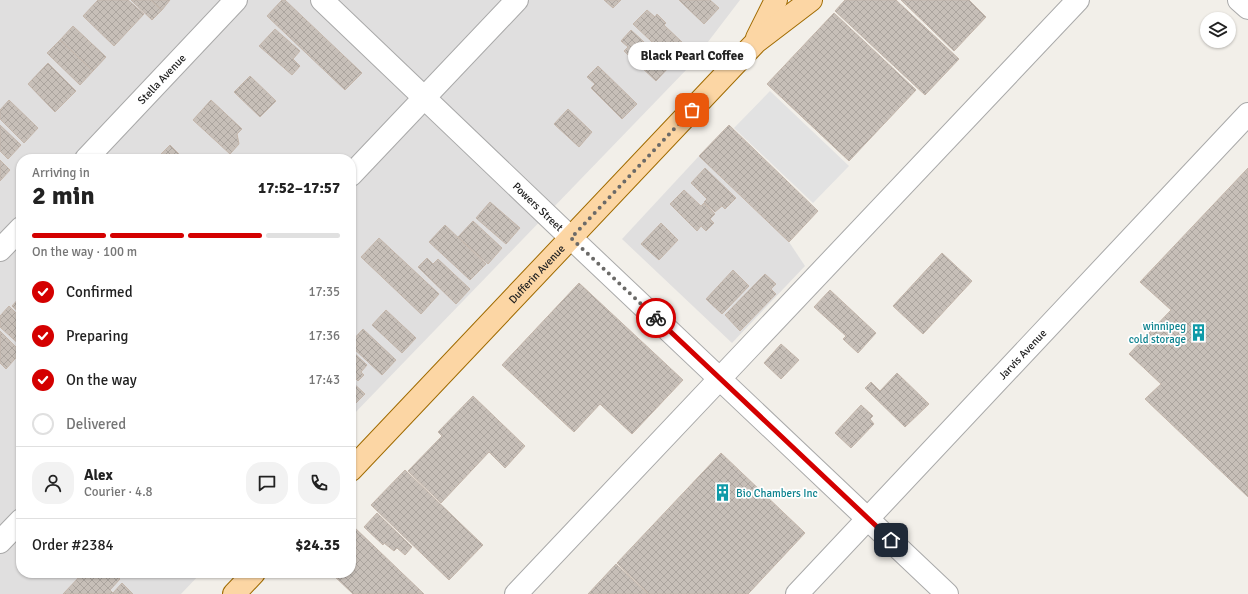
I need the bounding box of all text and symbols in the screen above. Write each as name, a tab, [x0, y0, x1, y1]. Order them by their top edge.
map controls	[1200, 12, 1236, 48]
button: layers	[1200, 12, 1236, 48]
callout: Black Pearl Coffee	[628, 42, 756, 70]
text: Black Pearl Coffee	[640, 48, 744, 64]
street label: Stella Avenue	[135, 52, 189, 107]
pin	[675, 93, 709, 127]
icon: bag	[681, 99, 703, 121]
text: Arriving in	[32, 165, 90, 181]
text: 17:52–17:57	[258, 179, 340, 197]
text: 2 min	[32, 180, 95, 212]
street label: Powers Street	[510, 180, 566, 234]
street label: Dufferin Avenue	[506, 242, 568, 306]
text: On the way · 100 m	[32, 244, 137, 260]
icon: check	[32, 281, 54, 303]
text: Confirmed	[66, 283, 133, 301]
text: 17:35	[308, 284, 340, 300]
courier	[636, 298, 676, 338]
icon: bike	[645, 307, 667, 329]
place label: winnipeg cold storage	[1129, 320, 1186, 346]
building icon: winnipeg cold storage	[1189, 322, 1209, 342]
icon: check	[32, 325, 54, 347]
text: Preparing	[66, 327, 129, 345]
street label: Jarvis Avenue	[996, 327, 1049, 382]
text: 17:36	[308, 328, 340, 344]
icon: check	[32, 369, 54, 391]
text: On the way	[66, 371, 137, 389]
text: 17:43	[308, 372, 340, 388]
text: Delivered	[66, 415, 126, 433]
button: person	[32, 462, 74, 504]
button: chat	[246, 462, 288, 504]
button: phone	[298, 462, 340, 504]
text: Alex	[84, 466, 113, 484]
building icon: Bio Chambers Inc	[713, 483, 733, 503]
text: Courier · 4.8	[84, 484, 153, 500]
place label: Bio Chambers Inc	[736, 487, 818, 500]
pin	[874, 523, 908, 557]
icon: home	[880, 529, 902, 551]
text: Order #2384	[32, 536, 114, 554]
text: $24.35	[295, 536, 340, 554]

